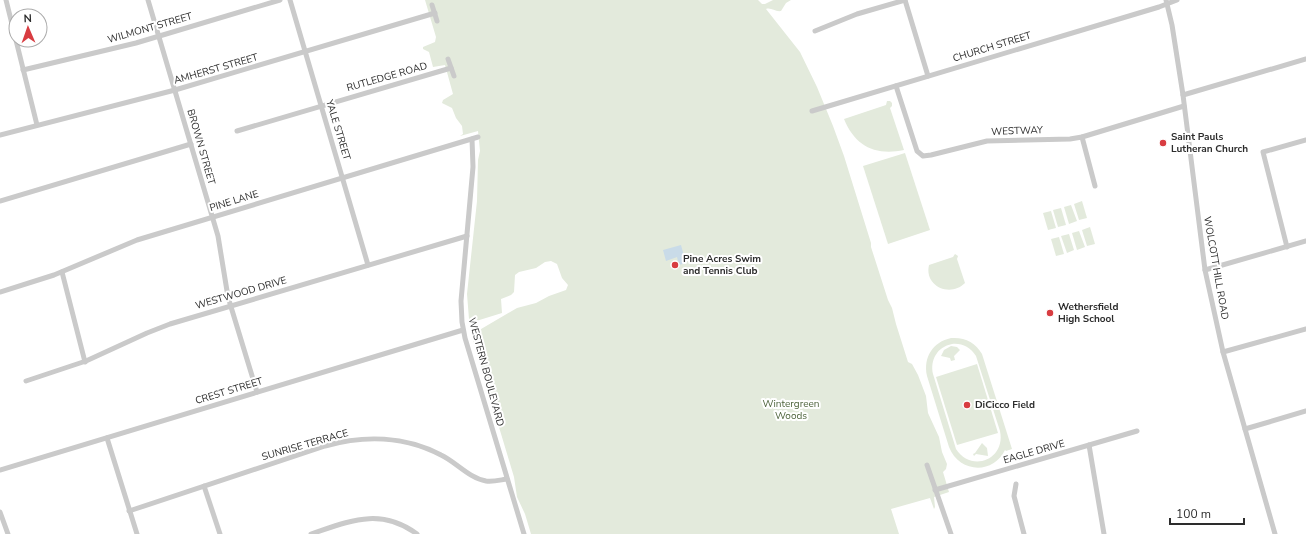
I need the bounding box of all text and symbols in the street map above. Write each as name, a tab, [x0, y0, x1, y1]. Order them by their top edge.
north arrow	[8, 8, 48, 48]
street label: WILMONT STREET	[106, 9, 194, 47]
text: N	[23, 11, 32, 26]
street label: CHURCH STREET	[951, 28, 1033, 66]
street label: AMHERST STREET	[172, 50, 260, 88]
street label: RUTLEDGE ROAD	[345, 59, 429, 95]
street label: YALE STREET	[322, 97, 354, 162]
street label: BROWN STREET	[183, 108, 219, 186]
street label: WESTWAY	[991, 123, 1044, 139]
place label: Saint Pauls Lutheran Church	[1171, 130, 1248, 156]
marker: Saint Pauls Lutheran Church	[1158, 138, 1168, 148]
street label: PINE LANE	[208, 187, 260, 215]
street label: WOLCOTT HILL ROAD	[1200, 215, 1232, 321]
place label: Pine Acres Swim and Tennis Club	[683, 252, 761, 278]
marker: Pine Acres Swim and Tennis Club	[670, 260, 680, 270]
street label: WESTWOOD DRIVE	[194, 273, 288, 313]
place label: Wethersfield High School	[1058, 300, 1118, 326]
marker: Wethersfield High School	[1045, 308, 1055, 318]
street label: WESTERN BOULEVARD	[465, 316, 507, 428]
street label: CREST STREET	[193, 374, 265, 408]
park label: Wintergreen Woods	[763, 397, 820, 423]
place label: DiCicco Field	[975, 398, 1035, 412]
marker: DiCicco Field	[962, 400, 972, 410]
street label: SUNRISE TERRACE	[260, 426, 350, 464]
street label: EAGLE DRIVE	[1002, 436, 1067, 467]
scale bar	[1170, 500, 1244, 526]
text: 100 m	[1176, 506, 1211, 522]

